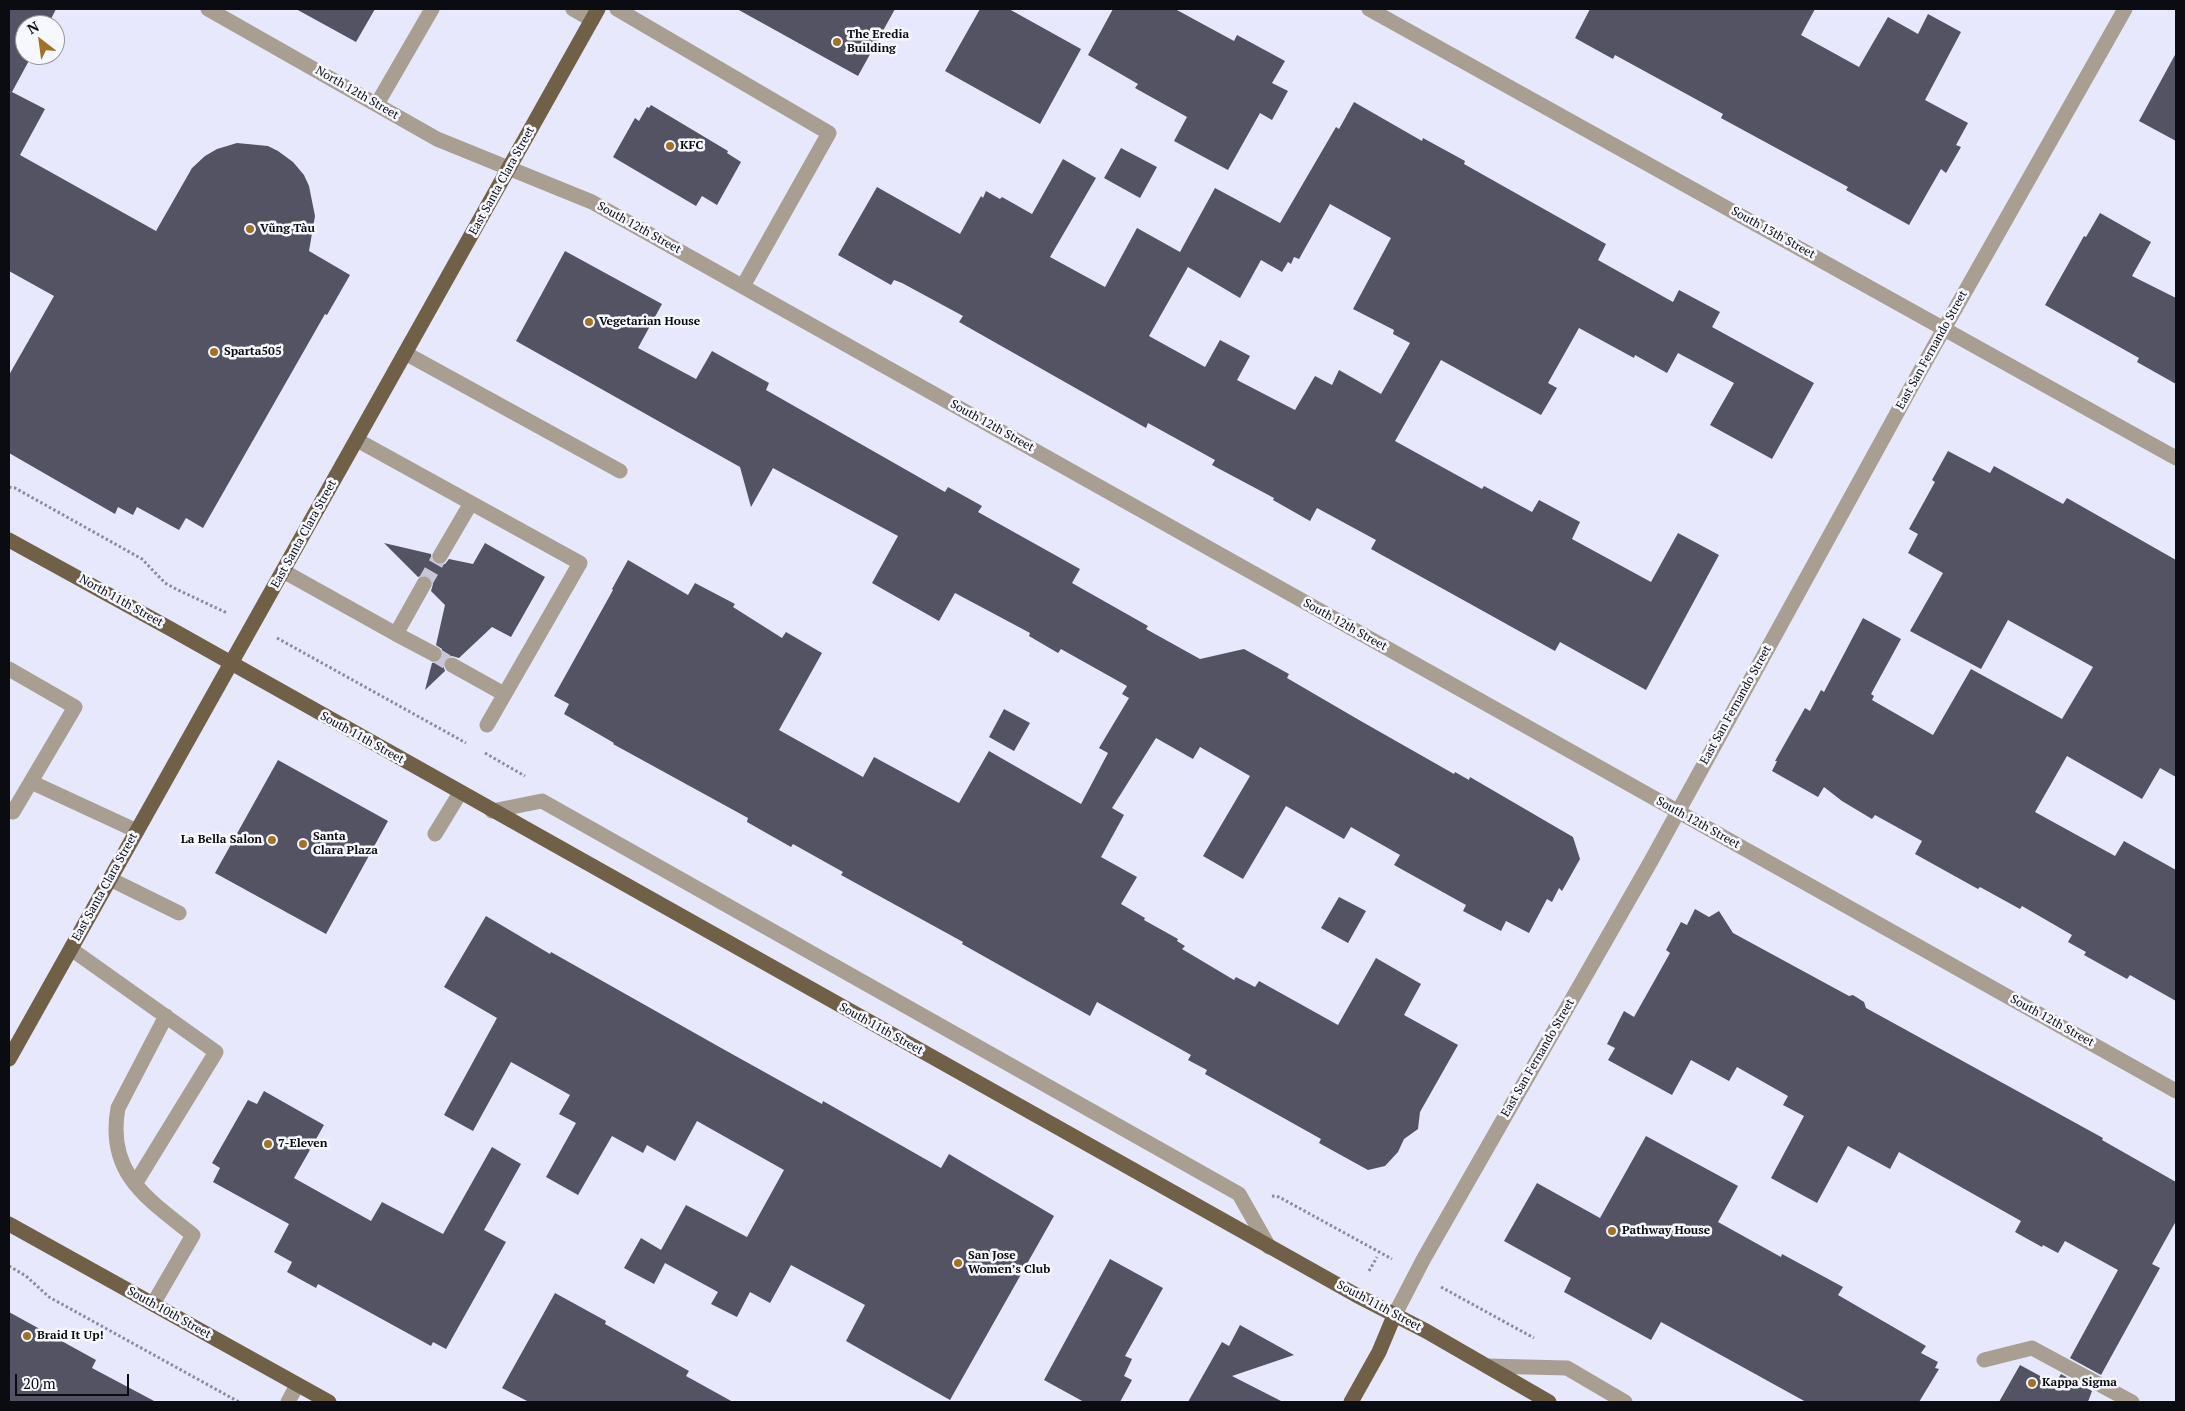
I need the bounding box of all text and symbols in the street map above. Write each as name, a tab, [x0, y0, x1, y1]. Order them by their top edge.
north arrow	[15, 15, 65, 65]
text: N	[23, 17, 42, 38]
place label: The Eredia Building	[847, 28, 909, 56]
marker: The Eredia Building	[831, 36, 843, 48]
street label: North 12th Street	[313, 63, 401, 123]
street label: East Santa Clara Street	[466, 124, 538, 238]
place label: KFC	[680, 139, 703, 153]
marker: KFC	[664, 140, 676, 152]
street label: South 12th Street	[595, 199, 683, 257]
street label: South 13th Street	[1729, 204, 1817, 262]
place label: Vũng Tàu	[260, 222, 315, 236]
marker: Vũng Tàu	[244, 223, 256, 235]
street label: East San Fernando Street	[1893, 288, 1971, 412]
place label: Vegetarian House	[599, 315, 700, 329]
marker: Vegetarian House	[583, 316, 595, 328]
place label: Sparta505	[224, 345, 282, 359]
marker: Sparta505	[208, 346, 220, 358]
street label: South 12th Street	[948, 397, 1036, 455]
street label: East Santa Clara Street	[268, 477, 340, 591]
street label: North 11th Street	[77, 572, 165, 630]
street label: South 12th Street	[1301, 596, 1389, 654]
street label: East San Fernando Street	[1697, 643, 1775, 767]
street label: South 11th Street	[318, 709, 406, 767]
street label: South 12th Street	[1654, 794, 1742, 852]
street label: East Santa Clara Street	[69, 830, 141, 944]
place label: Santa Clara Plaza	[313, 830, 378, 858]
place label: La Bella Salon	[181, 833, 262, 847]
marker: La Bella Salon	[266, 834, 278, 846]
marker: Santa Clara Plaza	[297, 838, 309, 850]
street label: South 12th Street	[2008, 992, 2096, 1050]
street label: East San Fernando Street	[1498, 996, 1578, 1120]
street label: South 11th Street	[837, 1000, 925, 1058]
place label: 7-Eleven	[278, 1137, 327, 1151]
marker: 7-Eleven	[262, 1138, 274, 1150]
place label: Pathway House	[1622, 1224, 1710, 1238]
marker: Pathway House	[1606, 1225, 1618, 1237]
place label: San Jose Women’s Club	[968, 1249, 1050, 1277]
marker: San Jose Women’s Club	[952, 1257, 964, 1269]
street label: South 11th Street	[1334, 1278, 1424, 1334]
street label: South 10th Street	[125, 1284, 213, 1342]
place label: Braid It Up!	[37, 1329, 104, 1343]
marker: Braid It Up!	[21, 1330, 33, 1342]
scale bar	[18, 1364, 131, 1396]
text: 20 m	[23, 1373, 56, 1393]
place label: Kappa Sigma	[2042, 1376, 2117, 1390]
marker: Kappa Sigma	[2026, 1377, 2038, 1389]

